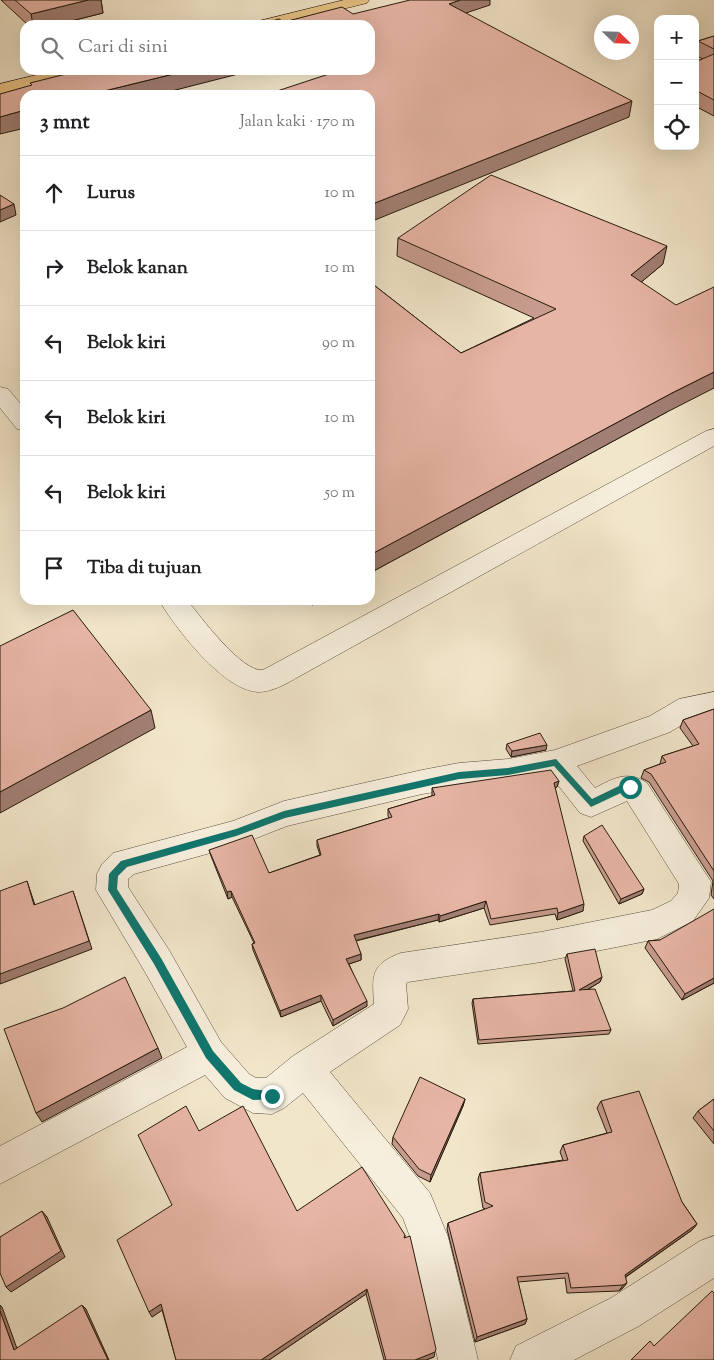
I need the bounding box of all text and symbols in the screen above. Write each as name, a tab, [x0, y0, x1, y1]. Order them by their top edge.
north arrow	[594, 15, 639, 60]
map controls	[654, 15, 699, 150]
button: +	[654, 15, 699, 60]
search box	[20, 20, 375, 75]
icon: search	[38, 34, 66, 62]
text: Cari di sini	[78, 34, 168, 61]
button: −	[654, 60, 699, 105]
button: locate	[654, 105, 699, 150]
text: 3 mnt	[40, 108, 90, 138]
text: Jalan kaki · 170 m	[240, 111, 355, 134]
icon: ahead	[40, 179, 68, 207]
text: Lurus	[87, 180, 135, 207]
text: 10 m	[325, 182, 355, 205]
icon: right	[40, 254, 68, 282]
text: Belok kanan	[87, 255, 188, 282]
text: 10 m	[325, 257, 355, 280]
icon: left	[40, 329, 68, 357]
text: Belok kiri	[87, 330, 166, 357]
text: 90 m	[322, 332, 355, 355]
icon: left	[40, 404, 68, 432]
text: Belok kiri	[87, 405, 166, 432]
text: 10 m	[325, 407, 355, 430]
icon: left	[40, 479, 68, 507]
text: Belok kiri	[87, 480, 166, 507]
text: 50 m	[324, 482, 355, 505]
icon: arrive	[40, 554, 68, 582]
text: Tiba di tujuan	[87, 555, 202, 582]
route start	[619, 776, 642, 799]
route end	[261, 1085, 284, 1108]

